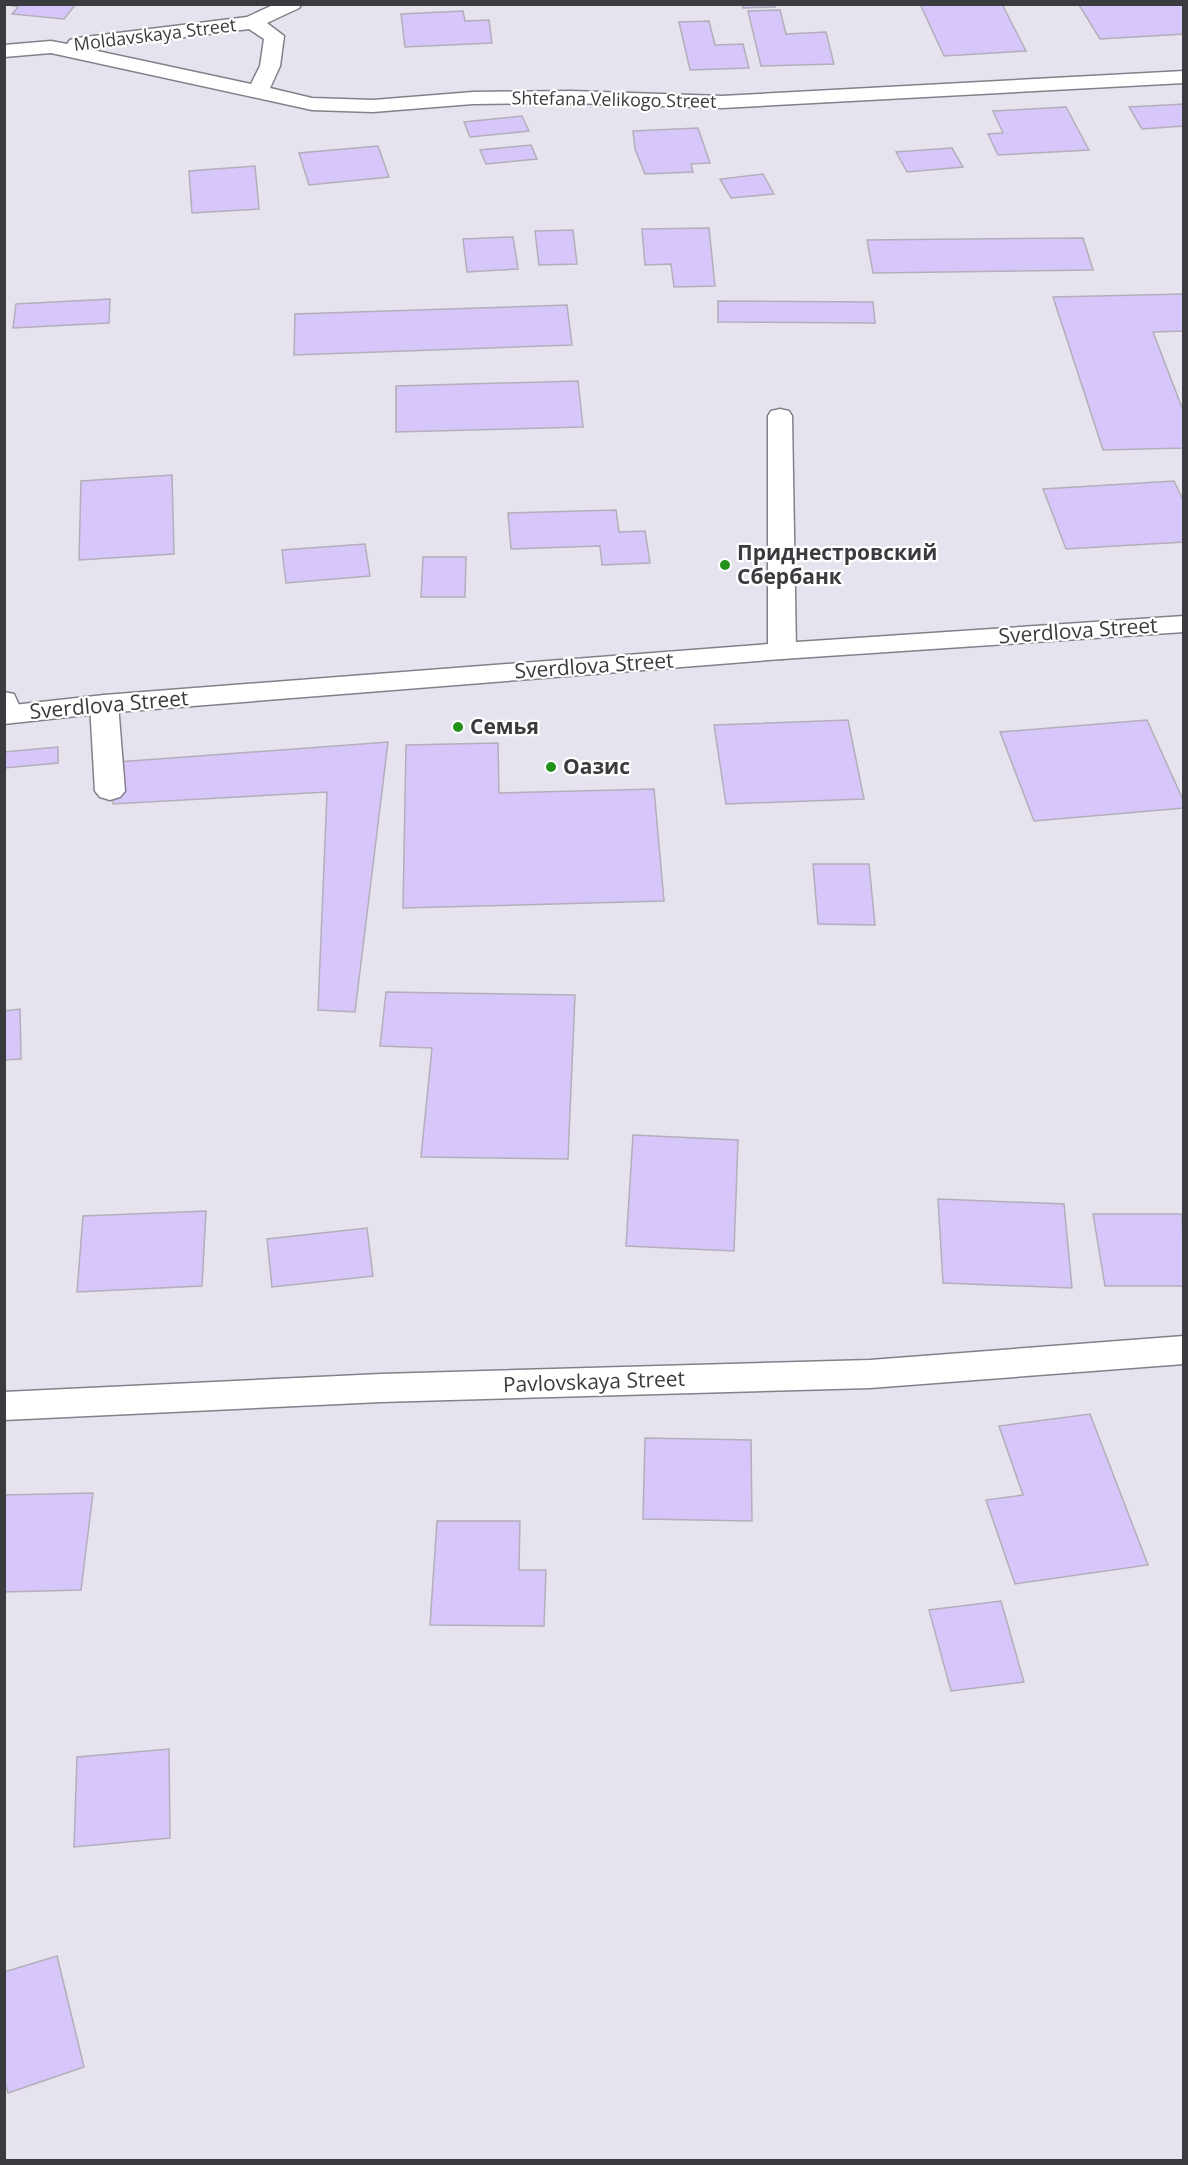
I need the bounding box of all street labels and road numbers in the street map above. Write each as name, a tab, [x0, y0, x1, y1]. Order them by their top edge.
street label: Moldavskaya Street	[72, 12, 238, 56]
street label: Shtefana Velikogo Street	[511, 85, 717, 113]
street label: Sverdlova Street	[997, 610, 1158, 650]
street label: Sverdlova Street	[513, 645, 674, 685]
street label: Sverdlova Street	[28, 683, 190, 725]
street label: Pavlovskaya Street	[502, 1364, 686, 1398]

